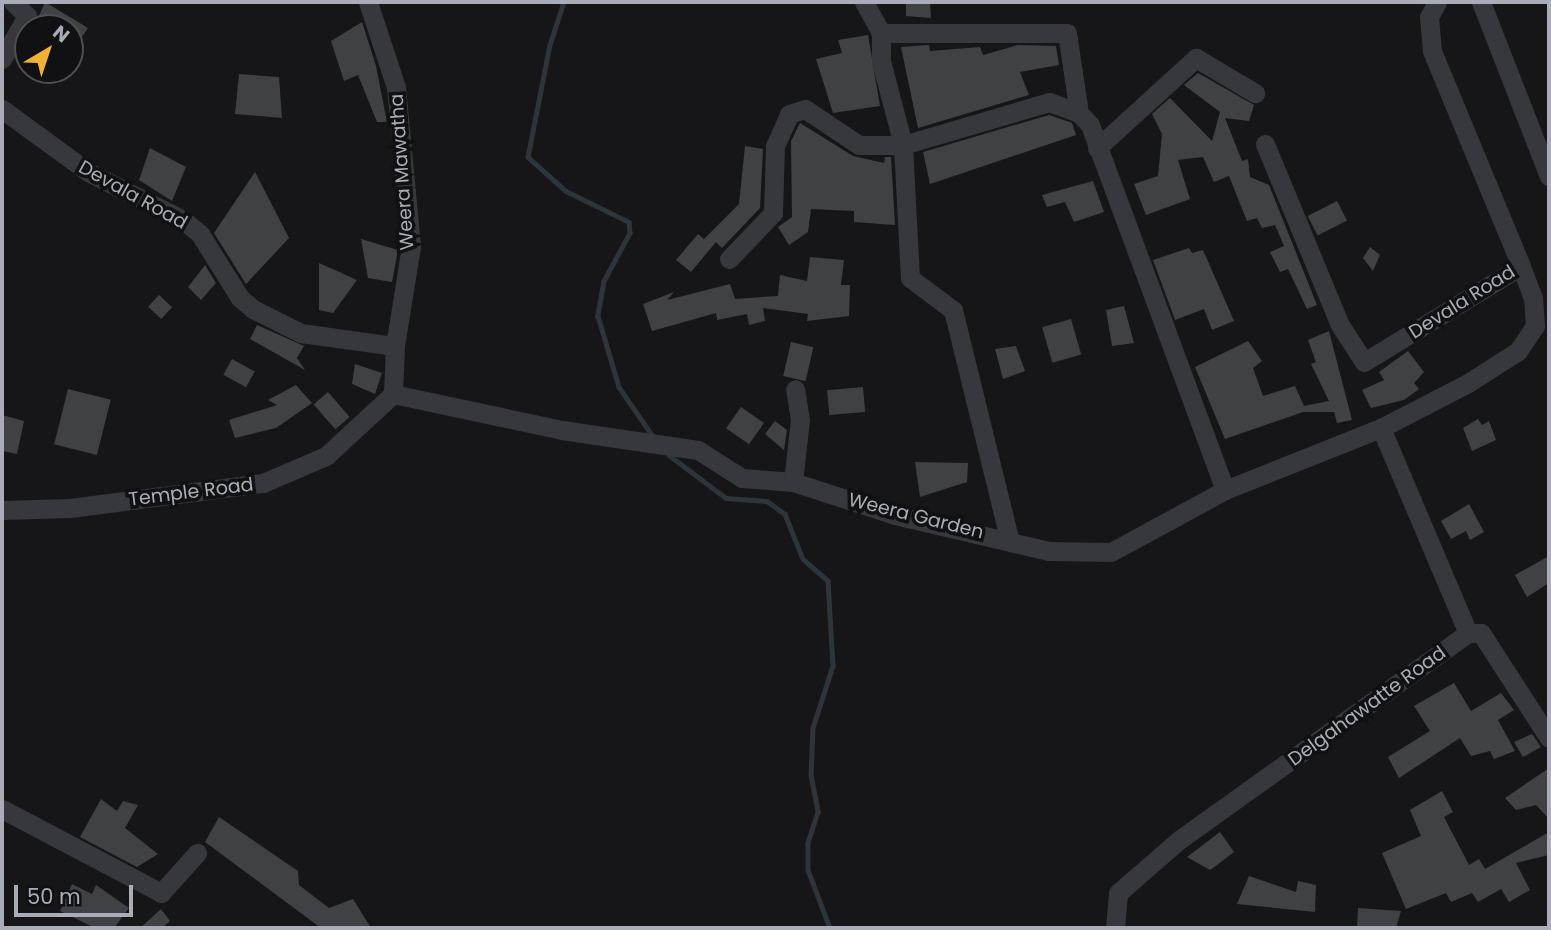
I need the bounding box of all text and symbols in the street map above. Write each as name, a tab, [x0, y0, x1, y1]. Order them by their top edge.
north arrow	[14, 14, 84, 84]
text: N	[47, 19, 75, 49]
street label: Weera Mawatha	[385, 93, 419, 251]
street label: Devala Road	[75, 156, 191, 234]
street label: Devala Road	[1405, 260, 1519, 344]
street label: Temple Road	[127, 473, 255, 511]
street label: Weera Garden	[846, 488, 986, 544]
street label: Delgahawatte Road	[1284, 641, 1450, 771]
scale bar	[18, 870, 136, 914]
text: 50 m	[27, 882, 81, 911]

